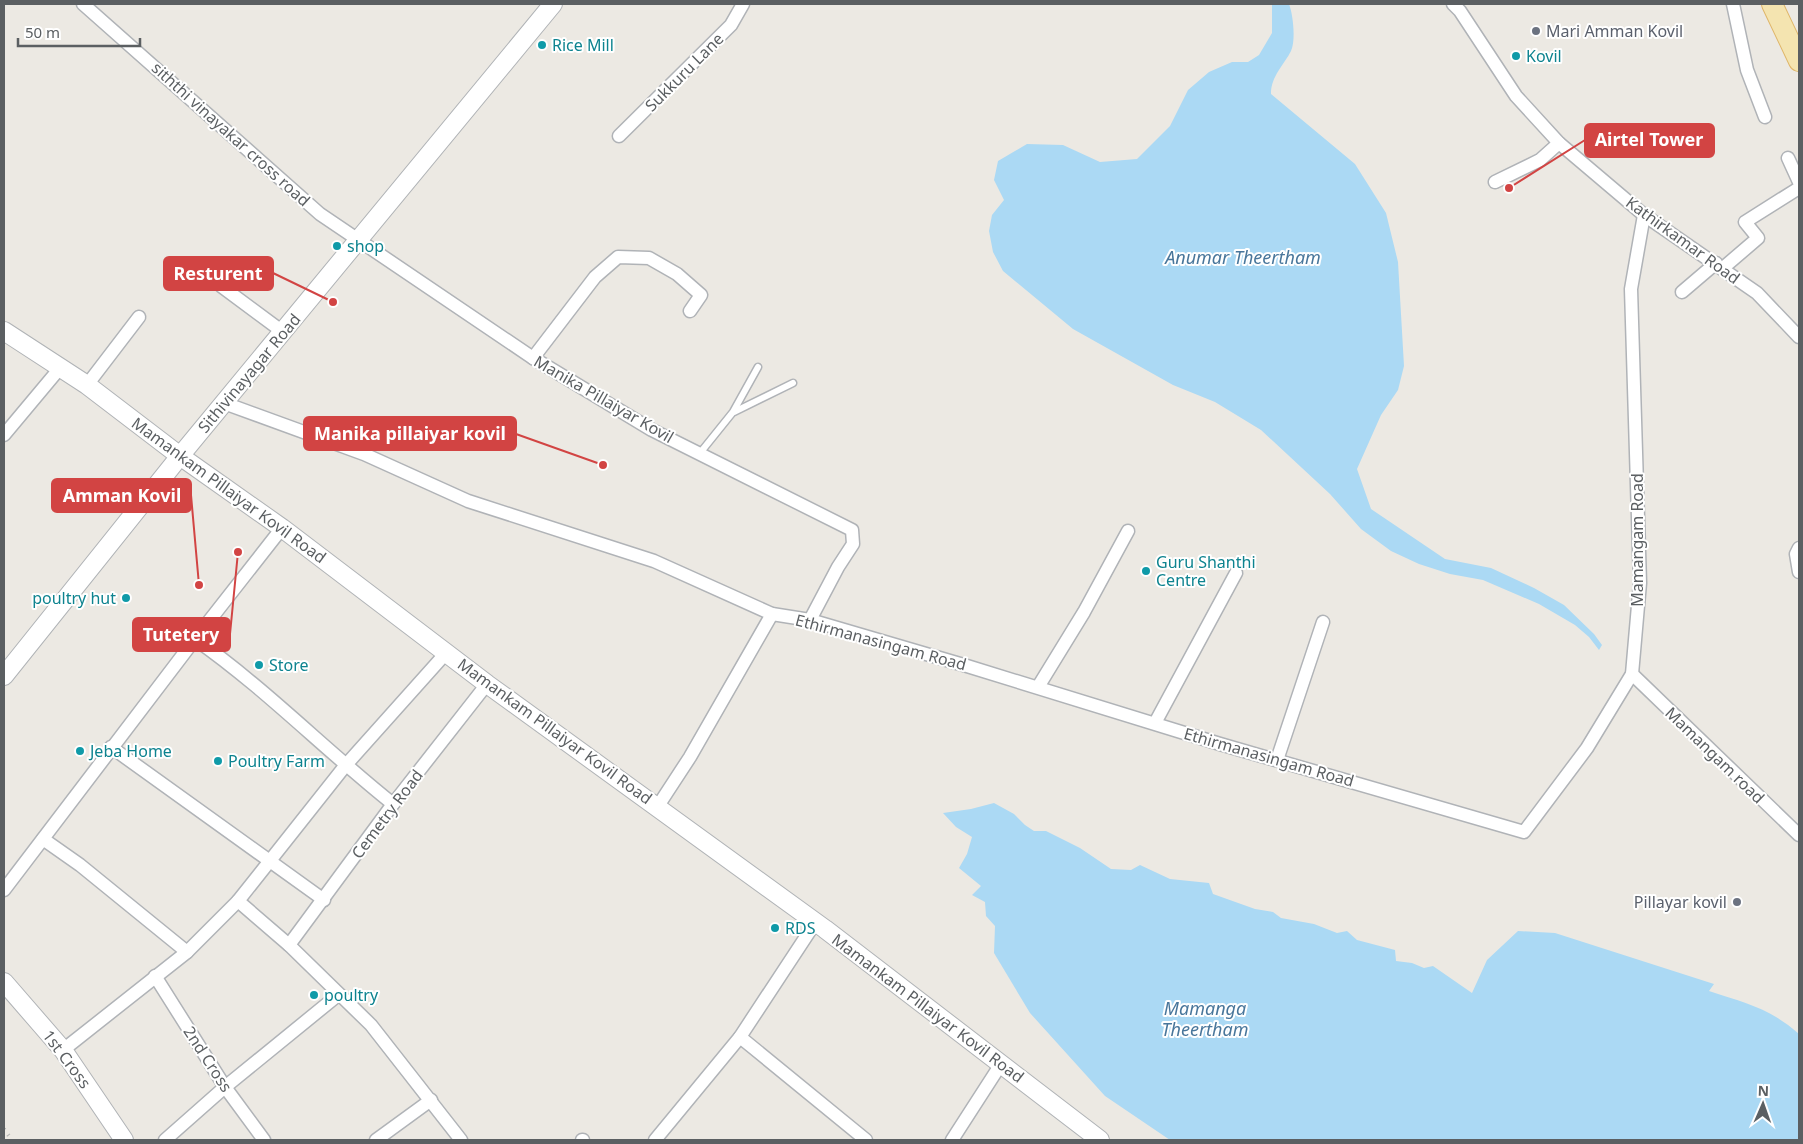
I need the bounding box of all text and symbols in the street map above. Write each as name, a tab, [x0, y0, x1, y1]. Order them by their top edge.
scale bar	[18, 15, 140, 47]
place label: Mari Amman Kovil	[1546, 20, 1683, 42]
text: 50 m	[25, 22, 60, 42]
marker: Mari Amman Kovil	[1530, 25, 1542, 37]
street label: Sukkuru Lane	[640, 28, 728, 116]
place label: Rice Mill	[552, 34, 614, 56]
marker: Rice Mill	[536, 39, 548, 51]
place label: Kovil	[1526, 45, 1562, 67]
marker: Kovil	[1510, 50, 1522, 62]
street label: siththi vinayakar cross road	[147, 57, 315, 211]
callout: Airtel Tower	[1585, 124, 1714, 157]
text: Airtel Tower	[1595, 127, 1703, 151]
street label: Kathirkamar Road	[1622, 191, 1744, 289]
place label: shop	[347, 235, 384, 257]
marker: shop	[331, 240, 343, 252]
water label: Anumar Theertham	[1163, 245, 1321, 269]
callout: Resturent	[164, 257, 273, 290]
text: Resturent	[173, 261, 263, 285]
street label: Sithivinayagar Road	[193, 309, 305, 437]
street label: Manika Pillaiyar Kovil	[530, 350, 678, 448]
street label: Mamankam Pillaiyar Kovil Road	[127, 412, 331, 568]
callout: Manika pillaiyar kovil	[304, 417, 516, 450]
text: Manika pillaiyar kovil	[314, 421, 506, 445]
street label: Mamangam Road	[1626, 473, 1648, 607]
callout: Amman Kovil	[52, 479, 191, 512]
text: Amman Kovil	[63, 483, 181, 507]
place label: Guru Shanthi Centre	[1156, 551, 1256, 591]
marker: Guru Shanthi Centre	[1140, 565, 1152, 577]
place label: poultry hut	[32, 587, 116, 609]
marker: poultry hut	[120, 592, 132, 604]
street label: Ethirmanasingam Road	[793, 609, 969, 675]
callout: Tutetery	[133, 618, 230, 651]
text: Tutetery	[143, 622, 220, 646]
street label: Mamankam Pillaiyar Kovil Road	[453, 653, 657, 809]
place label: Store	[269, 654, 309, 676]
marker: Store	[253, 659, 265, 671]
street label: Mamangam road	[1661, 702, 1769, 808]
street label: Ethirmanasingam Road	[1181, 722, 1357, 792]
place label: Jeba Home	[88, 740, 172, 762]
marker: Jeba Home	[74, 745, 86, 757]
place label: Poultry Farm	[228, 750, 325, 772]
marker: Poultry Farm	[212, 755, 224, 767]
street label: Cemetry Road	[346, 765, 428, 863]
place label: Pillayar kovil	[1634, 891, 1727, 913]
marker: Pillayar kovil	[1731, 896, 1743, 908]
place label: RDS	[785, 917, 816, 939]
marker: RDS	[769, 922, 781, 934]
street label: Mamankam Pillaiyar Kovil Road	[827, 928, 1029, 1088]
place label: poultry	[324, 984, 379, 1006]
marker: poultry	[308, 989, 320, 1001]
water label: Mamanga Theertham	[1162, 996, 1248, 1041]
street label: 2nd Cross	[178, 1022, 238, 1096]
street label: 1st Cross	[38, 1025, 96, 1093]
north arrow	[1738, 1079, 1788, 1129]
text: N	[1757, 1081, 1769, 1100]

